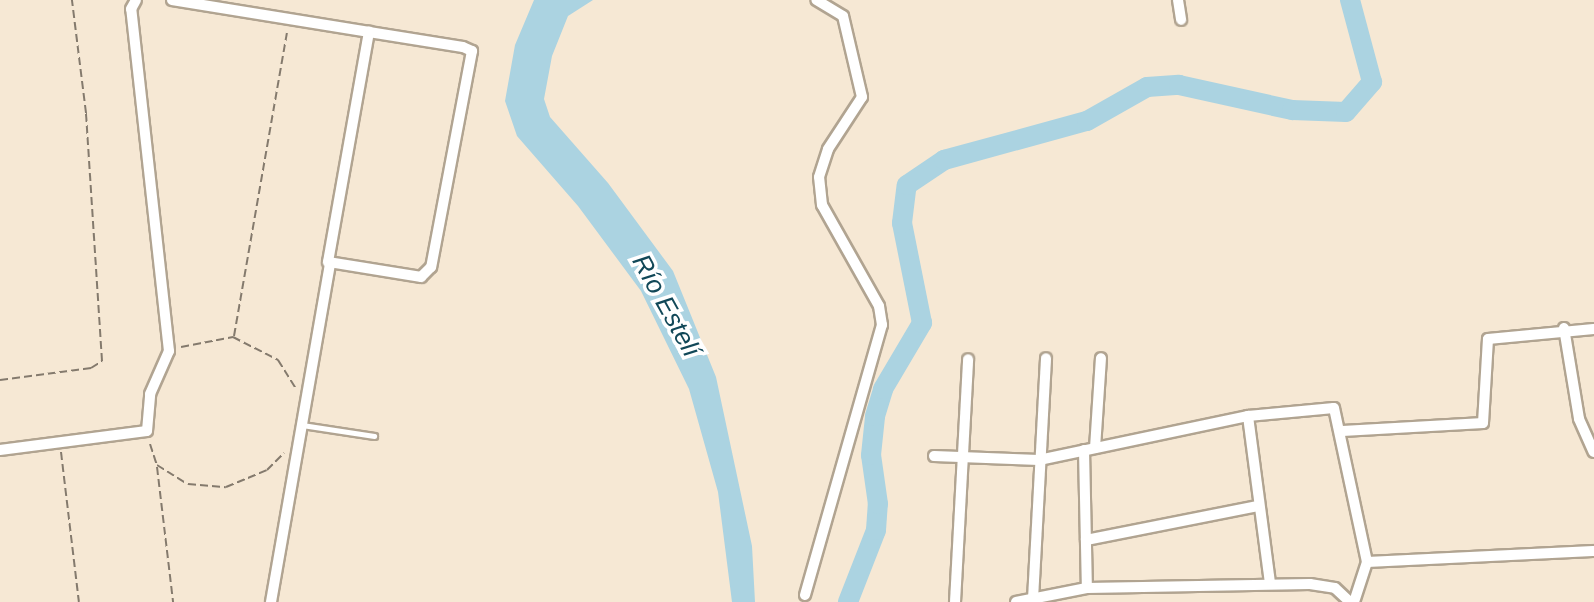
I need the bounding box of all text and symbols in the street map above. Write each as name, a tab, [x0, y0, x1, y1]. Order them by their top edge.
water label: Río Estelí	[625, 249, 707, 363]

